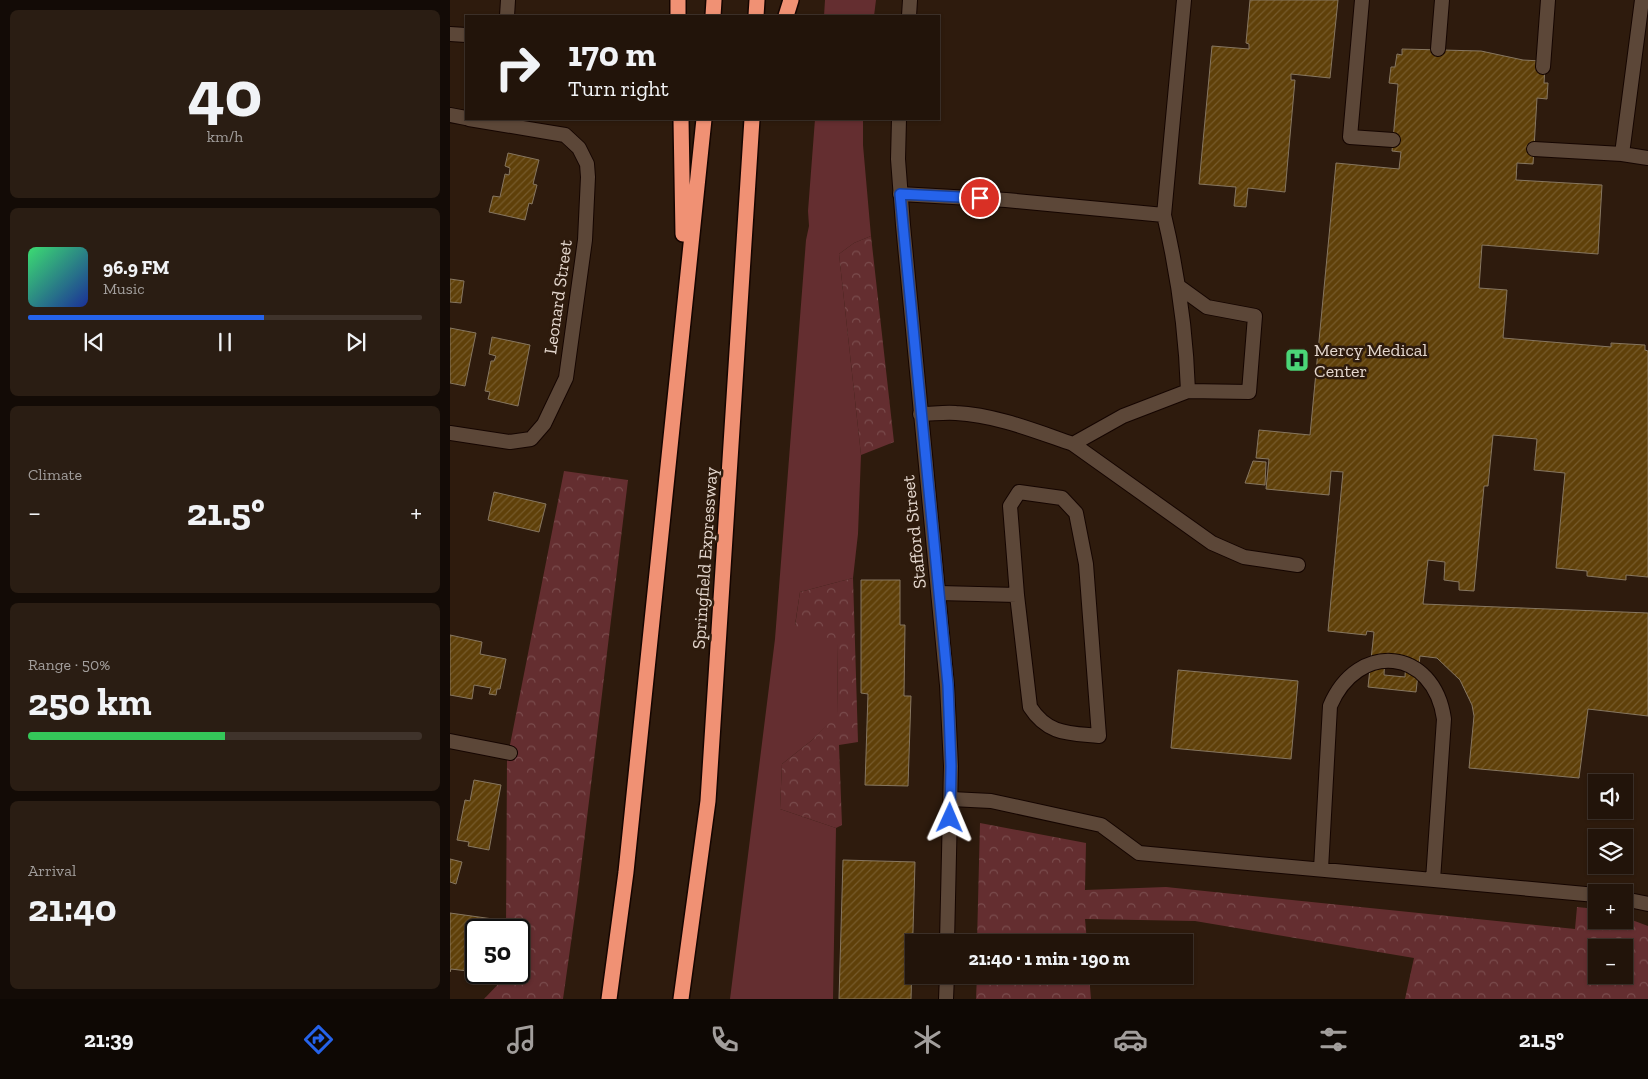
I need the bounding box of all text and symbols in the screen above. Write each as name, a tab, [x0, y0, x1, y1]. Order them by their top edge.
text: 170 m	[568, 33, 656, 75]
icon: right	[485, 35, 550, 100]
text: 40	[188, 55, 262, 133]
text: Turn right	[568, 75, 669, 102]
text: km/h	[207, 127, 243, 146]
pin	[959, 177, 1001, 219]
icon: arrive	[966, 184, 994, 212]
street label: Leonard Street	[539, 238, 577, 356]
text: 96.9 FM	[103, 256, 169, 279]
text: Music	[103, 279, 145, 298]
icon: previous	[80, 328, 108, 356]
icon: pause	[211, 328, 239, 356]
icon: next	[342, 328, 370, 356]
place label: Mercy Medical Center	[1314, 339, 1428, 382]
hospital icon: Mercy Medical Center	[1284, 347, 1310, 373]
text: Climate	[28, 465, 82, 484]
street label: Springfield Expressway	[688, 465, 722, 650]
street label: Stafford Street	[897, 474, 931, 590]
text: 21.5°	[187, 489, 265, 535]
text: −	[28, 496, 41, 529]
text: +	[410, 496, 422, 529]
text: Range · 50%	[28, 655, 110, 674]
text: 250 km	[28, 679, 152, 725]
map controls	[1588, 774, 1633, 984]
button: sound	[1588, 774, 1633, 819]
position arrow	[923, 791, 975, 843]
button: layers	[1588, 829, 1633, 874]
text: Arrival	[28, 861, 76, 880]
button: +	[1588, 884, 1633, 929]
text: 21:40	[28, 885, 117, 931]
speed limit sign: 50	[465, 919, 530, 984]
button: −	[1588, 939, 1633, 984]
text: 21:40 · 1 min · 190 m	[968, 947, 1130, 970]
icon: directions	[301, 1022, 336, 1057]
icon: music	[504, 1022, 539, 1057]
icon: phone	[707, 1022, 742, 1057]
icon: climate	[910, 1022, 945, 1057]
icon: car	[1113, 1022, 1148, 1057]
icon: filters	[1316, 1022, 1351, 1057]
text: 21:39	[84, 1026, 134, 1053]
text: 21.5°	[1519, 1026, 1564, 1053]

